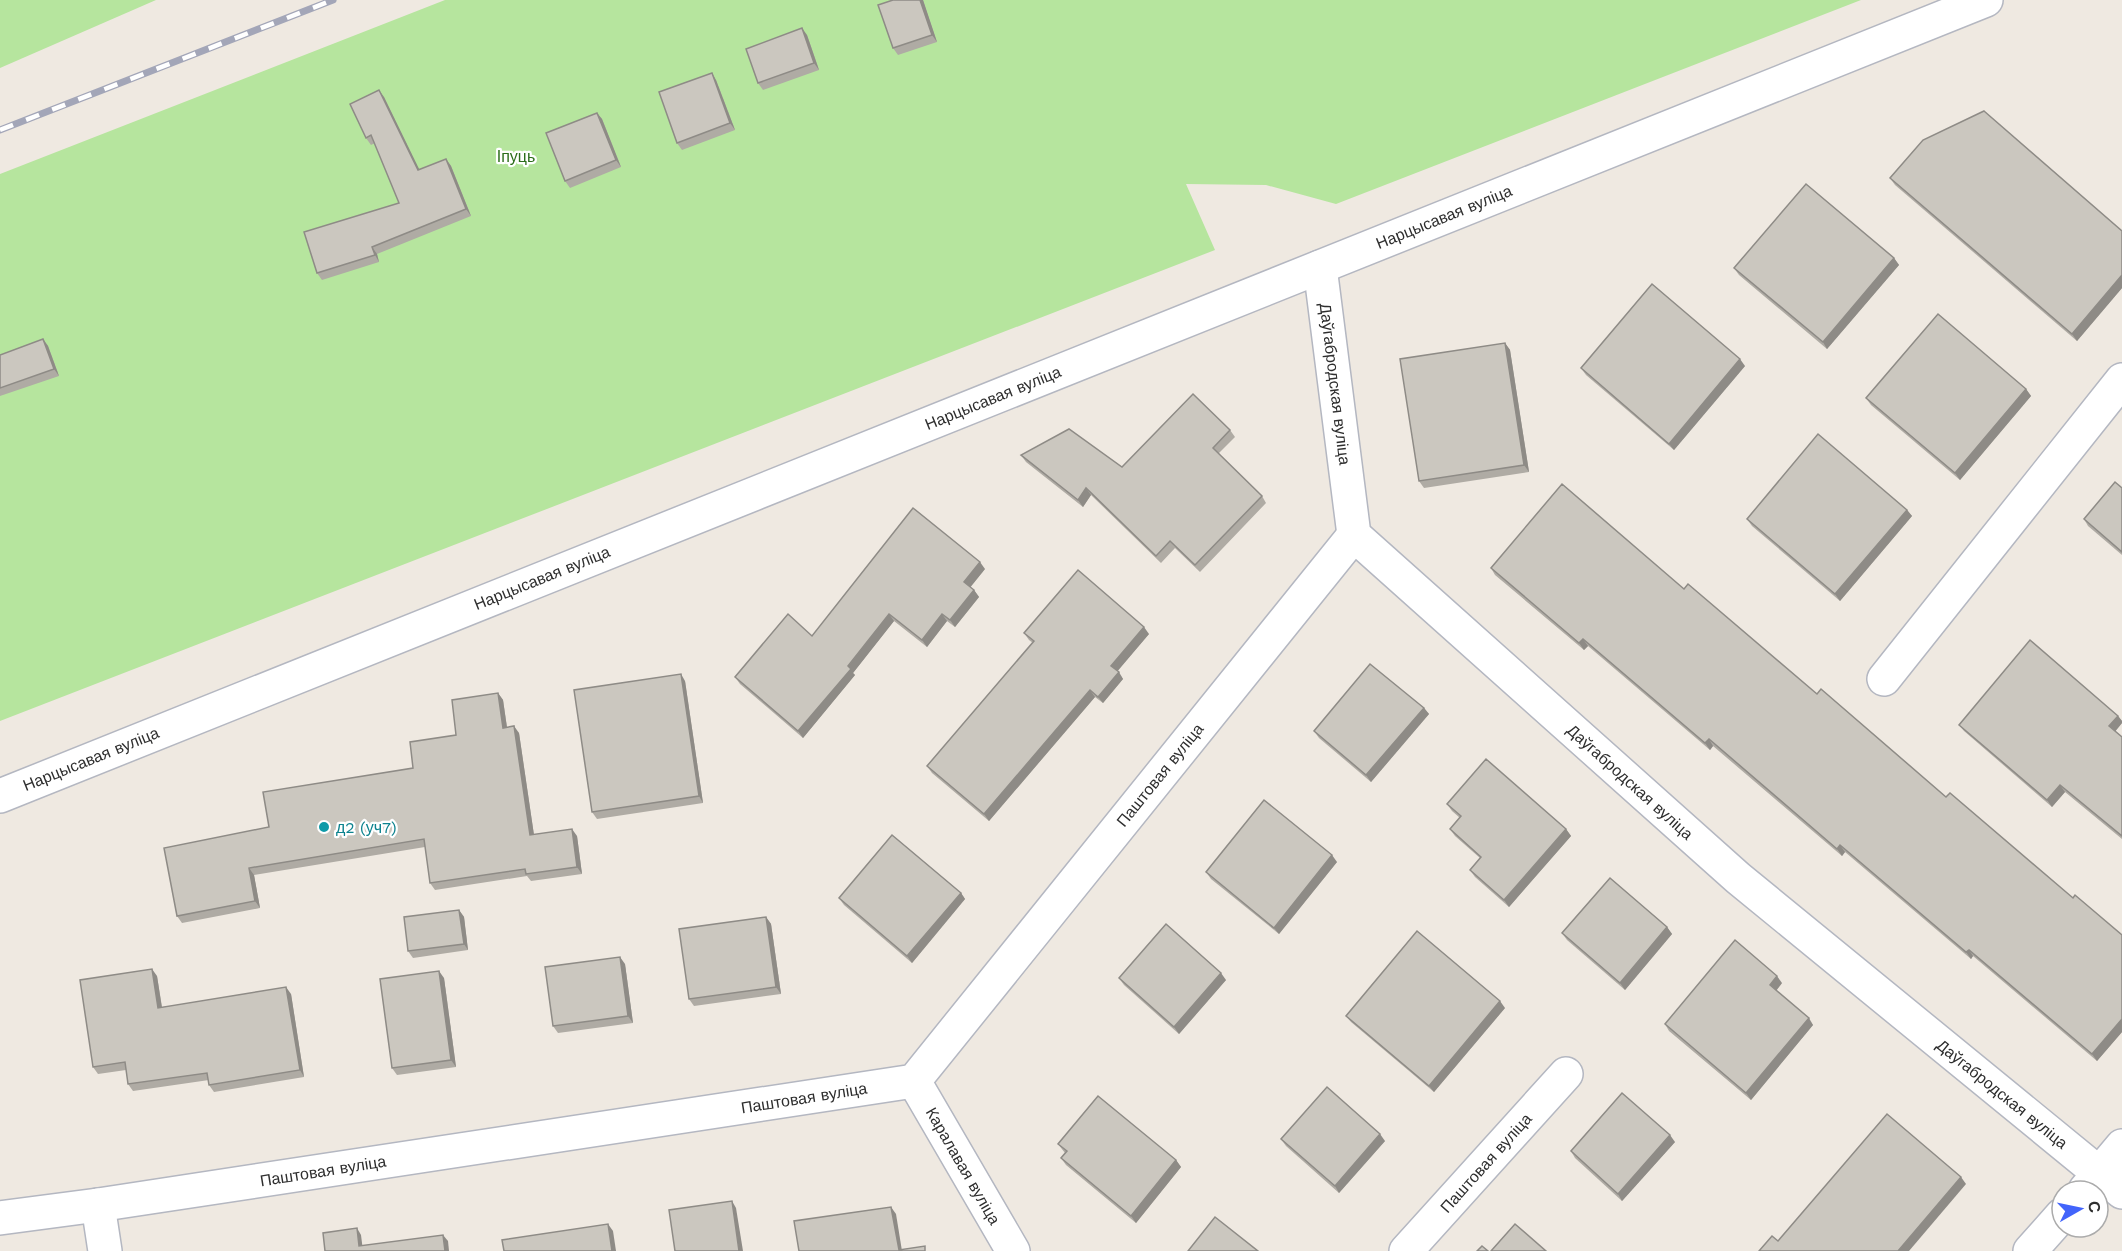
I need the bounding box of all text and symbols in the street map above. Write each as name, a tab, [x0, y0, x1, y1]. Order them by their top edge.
park label: Іпуць	[497, 147, 535, 166]
street label: Нарцысавая вуліца	[1373, 181, 1515, 253]
street label: Даўгабродская вуліца	[1316, 302, 1354, 466]
street label: Нарцысавая вуліца	[922, 362, 1064, 434]
street label: Нарцысавая вуліца	[471, 542, 613, 614]
street label: Паштовая вуліца	[1113, 719, 1208, 830]
street label: Даўгабродская вуліца	[1563, 720, 1697, 844]
street label: Нарцысавая вуліца	[20, 723, 162, 795]
place label: д2 (уч7)	[336, 818, 397, 837]
marker: д2 (уч7)	[317, 820, 331, 834]
street label: Даўгабродская вуліца	[1933, 1035, 2071, 1153]
street label: Паштовая вуліца	[740, 1079, 868, 1117]
street label: Каралавая вуліца	[922, 1104, 1004, 1228]
street label: Паштовая вуліца	[1436, 1109, 1536, 1217]
street label: Паштовая вуліца	[259, 1152, 387, 1190]
north arrow	[2050, 1179, 2110, 1239]
text: С	[2084, 1200, 2105, 1214]

